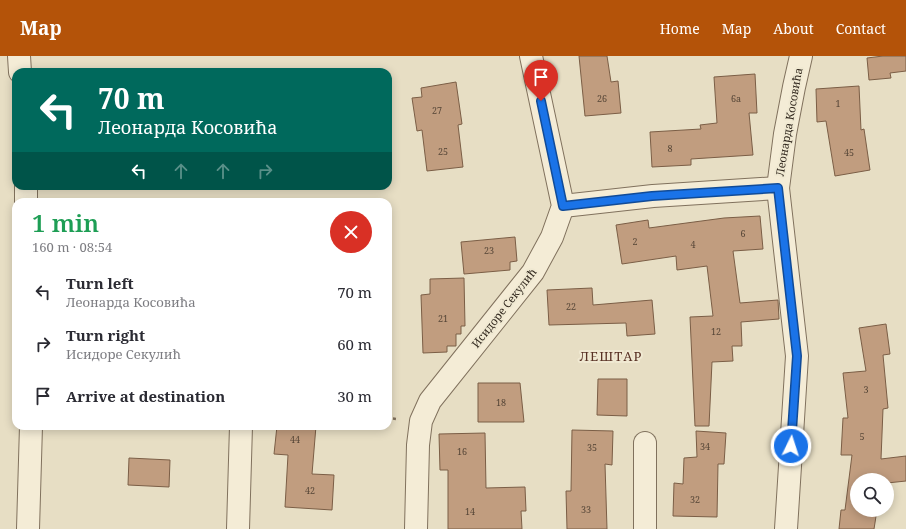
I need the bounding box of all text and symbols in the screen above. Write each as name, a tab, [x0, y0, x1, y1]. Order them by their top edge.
text: Map	[20, 15, 62, 41]
text: Home	[660, 19, 700, 38]
text: Map	[722, 19, 751, 38]
text: About	[773, 19, 814, 38]
text: Contact	[836, 19, 886, 38]
pin	[524, 60, 558, 101]
icon: arrive	[530, 66, 552, 88]
street label: Леонарда Косовића	[772, 67, 805, 177]
text: 70 m	[98, 79, 165, 117]
icon: left	[32, 84, 84, 136]
house number: 26	[597, 92, 607, 105]
house number: 6a	[731, 92, 741, 105]
house number: 1	[835, 97, 841, 110]
house number: 27	[432, 104, 442, 117]
text: Леонарда Косовића	[98, 115, 278, 139]
house number: 8	[667, 142, 673, 155]
house number: 25	[438, 145, 448, 158]
house number: 45	[844, 146, 854, 159]
icon: left	[128, 160, 150, 182]
icon: ahead	[170, 160, 192, 182]
icon: ahead	[212, 160, 234, 182]
icon: right	[254, 160, 276, 182]
text: 1 min	[32, 206, 99, 239]
button: close	[330, 211, 372, 253]
house number: 6	[740, 227, 746, 240]
house number: 2	[632, 235, 638, 248]
text: 160 m · 08:54	[32, 238, 112, 256]
house number: 4	[690, 238, 696, 251]
house number: 23	[484, 244, 494, 257]
street label: Исидоре Секулић	[468, 265, 540, 351]
text: Turn left	[66, 273, 134, 293]
icon: left	[32, 281, 54, 303]
text: 70 m	[337, 282, 372, 302]
text: Леонарда Косовића	[66, 293, 196, 311]
house number: 22	[566, 300, 576, 313]
house number: 21	[438, 312, 448, 325]
text: Turn right	[66, 325, 145, 345]
house number: 12	[711, 325, 721, 338]
icon: right	[32, 333, 54, 355]
text: 60 m	[337, 334, 372, 354]
text: Исидоре Секулић	[66, 345, 181, 363]
district label: ЛЕШТАР	[580, 347, 642, 365]
house number: 3	[863, 383, 869, 396]
icon: arrive	[32, 385, 54, 407]
text: Arrive at destination	[66, 386, 225, 406]
text: 30 m	[337, 386, 372, 406]
house number: 18	[496, 396, 506, 409]
position arrow	[770, 425, 812, 467]
house number: 5	[859, 430, 865, 443]
house number: 44	[290, 433, 300, 446]
house number: 34	[700, 440, 710, 453]
house number: 35	[587, 441, 597, 454]
house number: 16	[457, 445, 467, 458]
map controls	[850, 473, 894, 517]
button: search	[850, 473, 894, 517]
house number: 42	[305, 484, 315, 497]
house number: 32	[690, 493, 700, 506]
house number: 33	[581, 503, 591, 516]
house number: 14	[465, 505, 475, 518]

